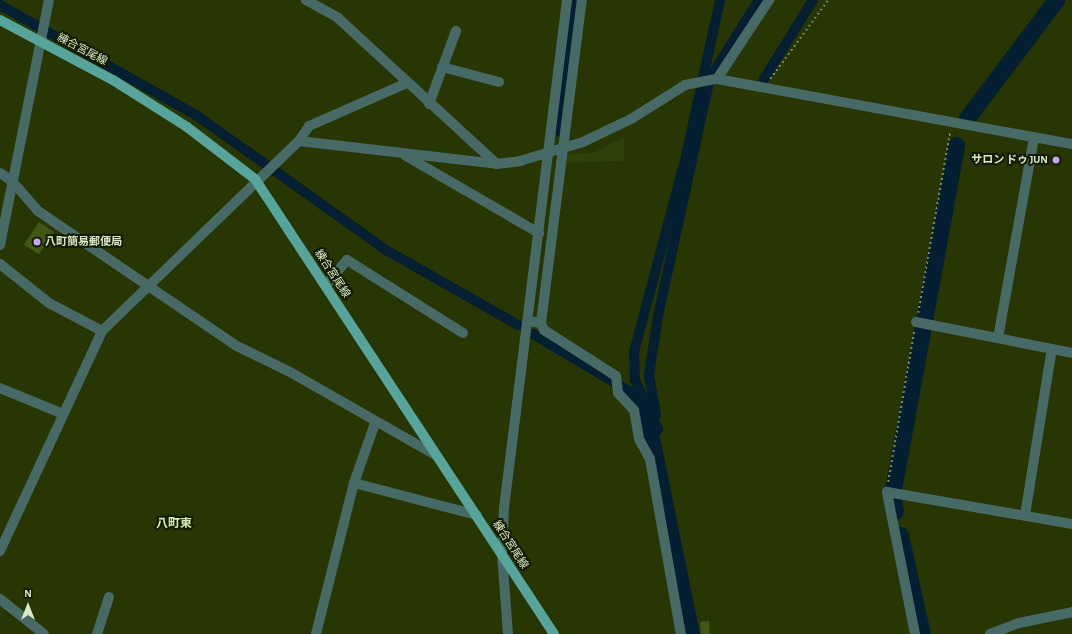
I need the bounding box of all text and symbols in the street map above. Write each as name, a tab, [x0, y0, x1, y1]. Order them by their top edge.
street label: 練合宮尾線	[55, 31, 109, 69]
place label: サロン ドゥ JUN	[971, 153, 1048, 167]
marker: サロン ドゥ JUN	[1051, 155, 1061, 165]
place label: 八町簡易郵便局	[45, 235, 122, 249]
marker: 八町簡易郵便局	[32, 237, 42, 247]
street label: 練合宮尾線	[311, 247, 353, 301]
district label: 八町東	[156, 517, 192, 531]
street label: 練合宮尾線	[489, 518, 531, 572]
north arrow	[8, 586, 48, 626]
text: N	[24, 588, 32, 599]

